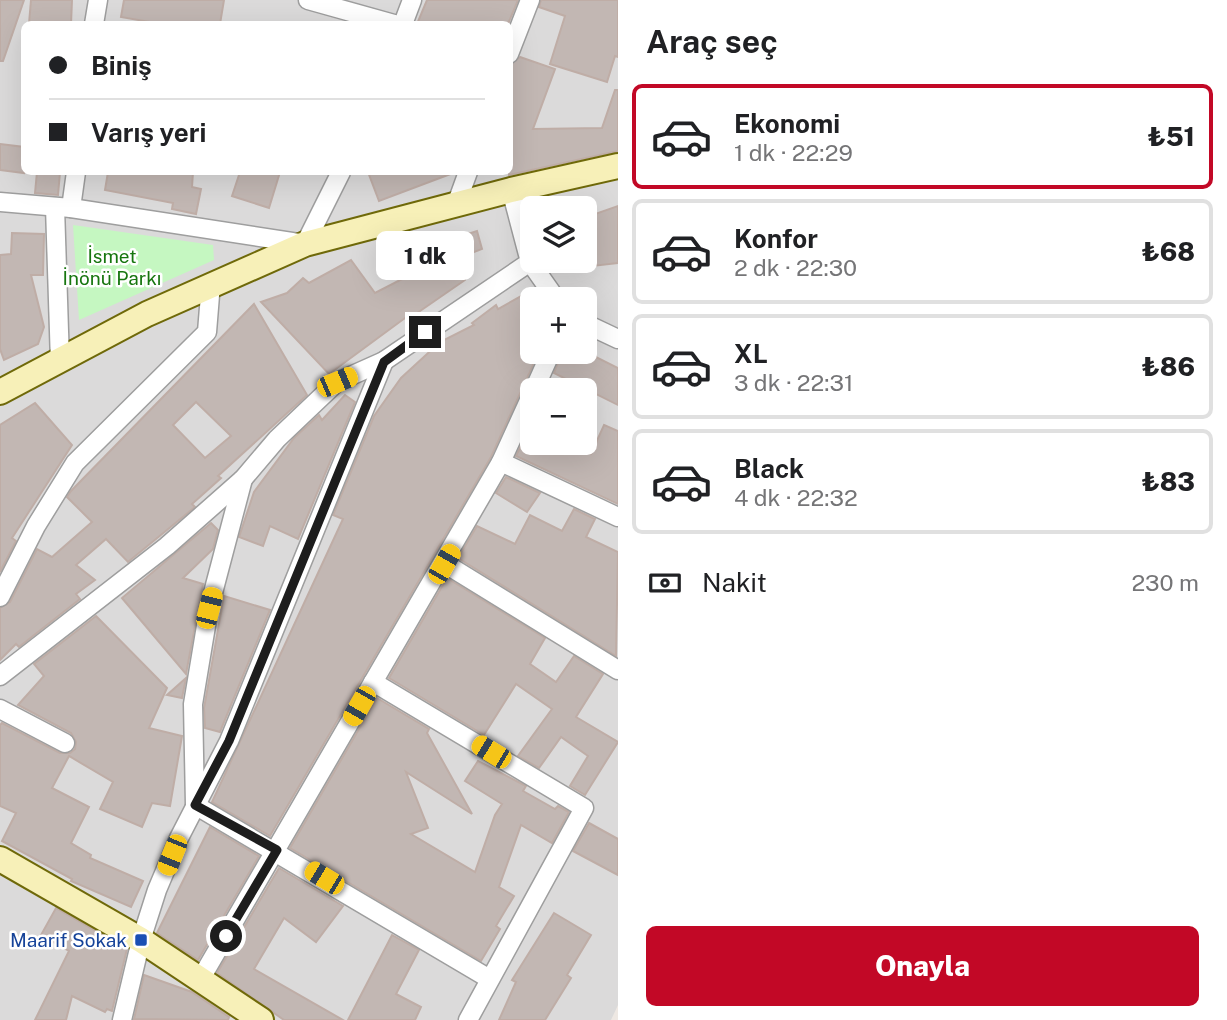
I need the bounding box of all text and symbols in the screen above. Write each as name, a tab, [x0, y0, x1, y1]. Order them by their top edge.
text: Araç seç	[646, 23, 778, 60]
text: Biniş	[91, 50, 152, 81]
icon: car	[650, 105, 713, 168]
text: Ekonomi	[734, 108, 840, 139]
text: Varış yeri	[91, 117, 206, 148]
text: ₺51	[1148, 121, 1195, 152]
text: 1 dk · 22:29	[734, 139, 853, 166]
map controls	[520, 196, 597, 455]
button: layers	[520, 196, 597, 273]
icon: car	[650, 220, 713, 283]
text: Konfor	[734, 223, 818, 254]
callout: 1 dk	[376, 230, 474, 280]
text: ₺68	[1142, 236, 1195, 267]
text: 1 dk	[404, 242, 446, 269]
park label: İsmet İnönü Parkı	[63, 245, 161, 289]
text: 2 dk · 22:30	[734, 254, 857, 281]
button: +	[520, 287, 597, 364]
route end	[409, 316, 441, 348]
icon: car	[650, 335, 713, 398]
text: XL	[734, 338, 768, 369]
text: ₺86	[1142, 351, 1195, 382]
car	[314, 364, 361, 400]
text: 3 dk · 22:31	[734, 369, 853, 396]
button: −	[520, 378, 597, 455]
icon: car	[650, 450, 713, 513]
text: Black	[734, 453, 804, 484]
text: ₺83	[1142, 466, 1195, 497]
text: 4 dk · 22:32	[734, 484, 858, 511]
car	[425, 541, 464, 587]
icon: cash	[646, 564, 684, 602]
text: Nakit	[702, 567, 767, 598]
text: 230 m	[1131, 569, 1199, 596]
car	[194, 585, 225, 631]
car	[340, 683, 379, 729]
car	[468, 732, 515, 772]
car	[155, 832, 190, 878]
car	[301, 858, 348, 898]
route start	[210, 920, 242, 952]
button: Onayla	[646, 926, 1199, 1006]
place label: Maarif Sokak	[10, 929, 127, 951]
marker: Maarif Sokak	[133, 932, 149, 948]

